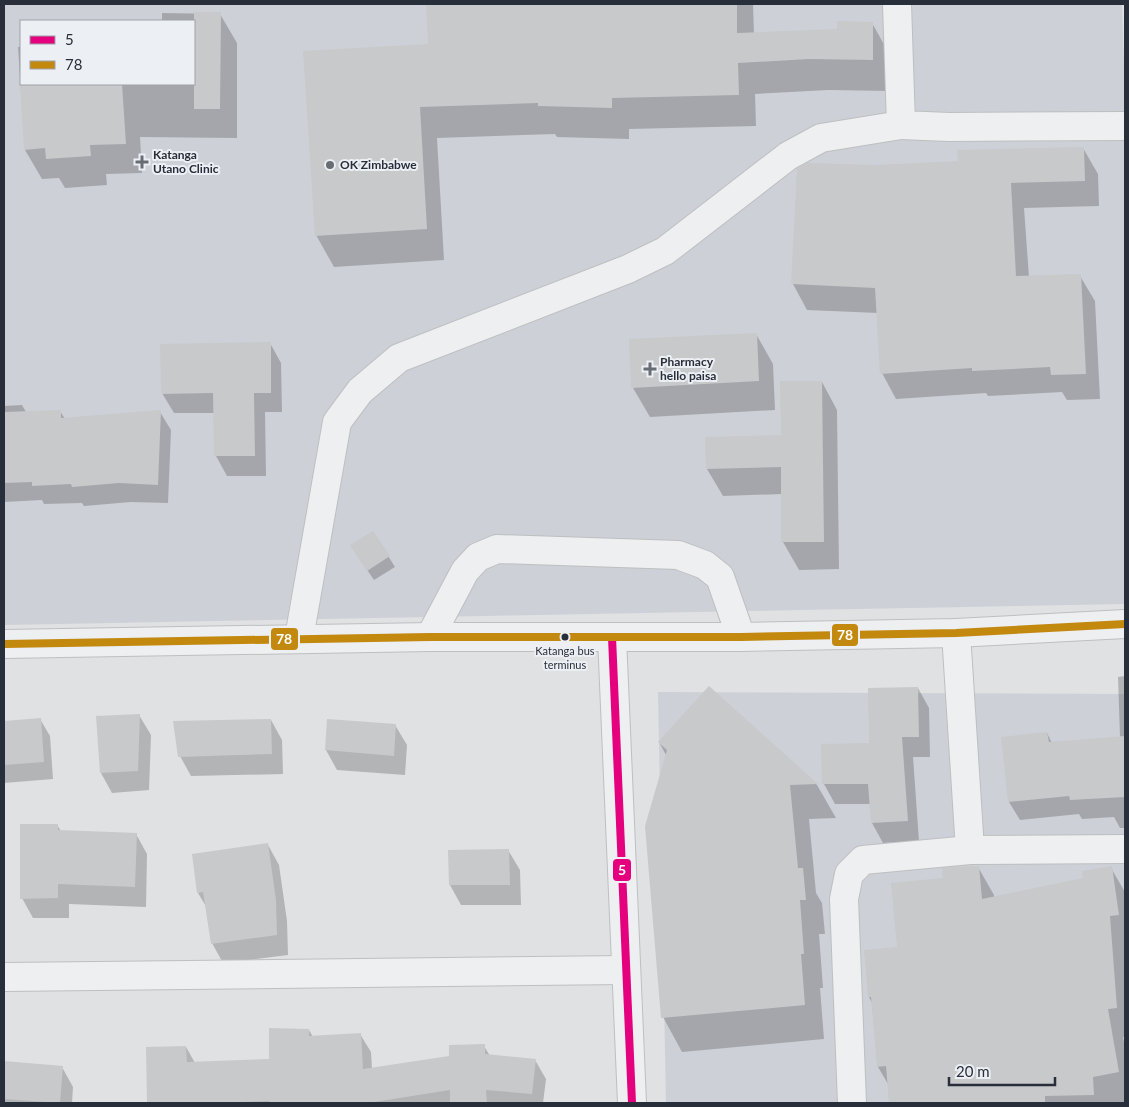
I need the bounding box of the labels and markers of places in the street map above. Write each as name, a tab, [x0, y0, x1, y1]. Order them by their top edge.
place label: Katanga Utano Clinic	[153, 147, 219, 176]
marker: Katanga Utano Clinic	[135, 155, 149, 169]
place label: OK Zimbabwe	[340, 157, 417, 172]
marker: OK Zimbabwe	[324, 159, 336, 171]
place label: Pharmacy hello paisa	[660, 354, 716, 383]
marker: Pharmacy hello paisa	[644, 363, 656, 375]
marker: Katanga bus terminus	[560, 632, 570, 642]
place label: Katanga bus terminus	[535, 644, 595, 671]

